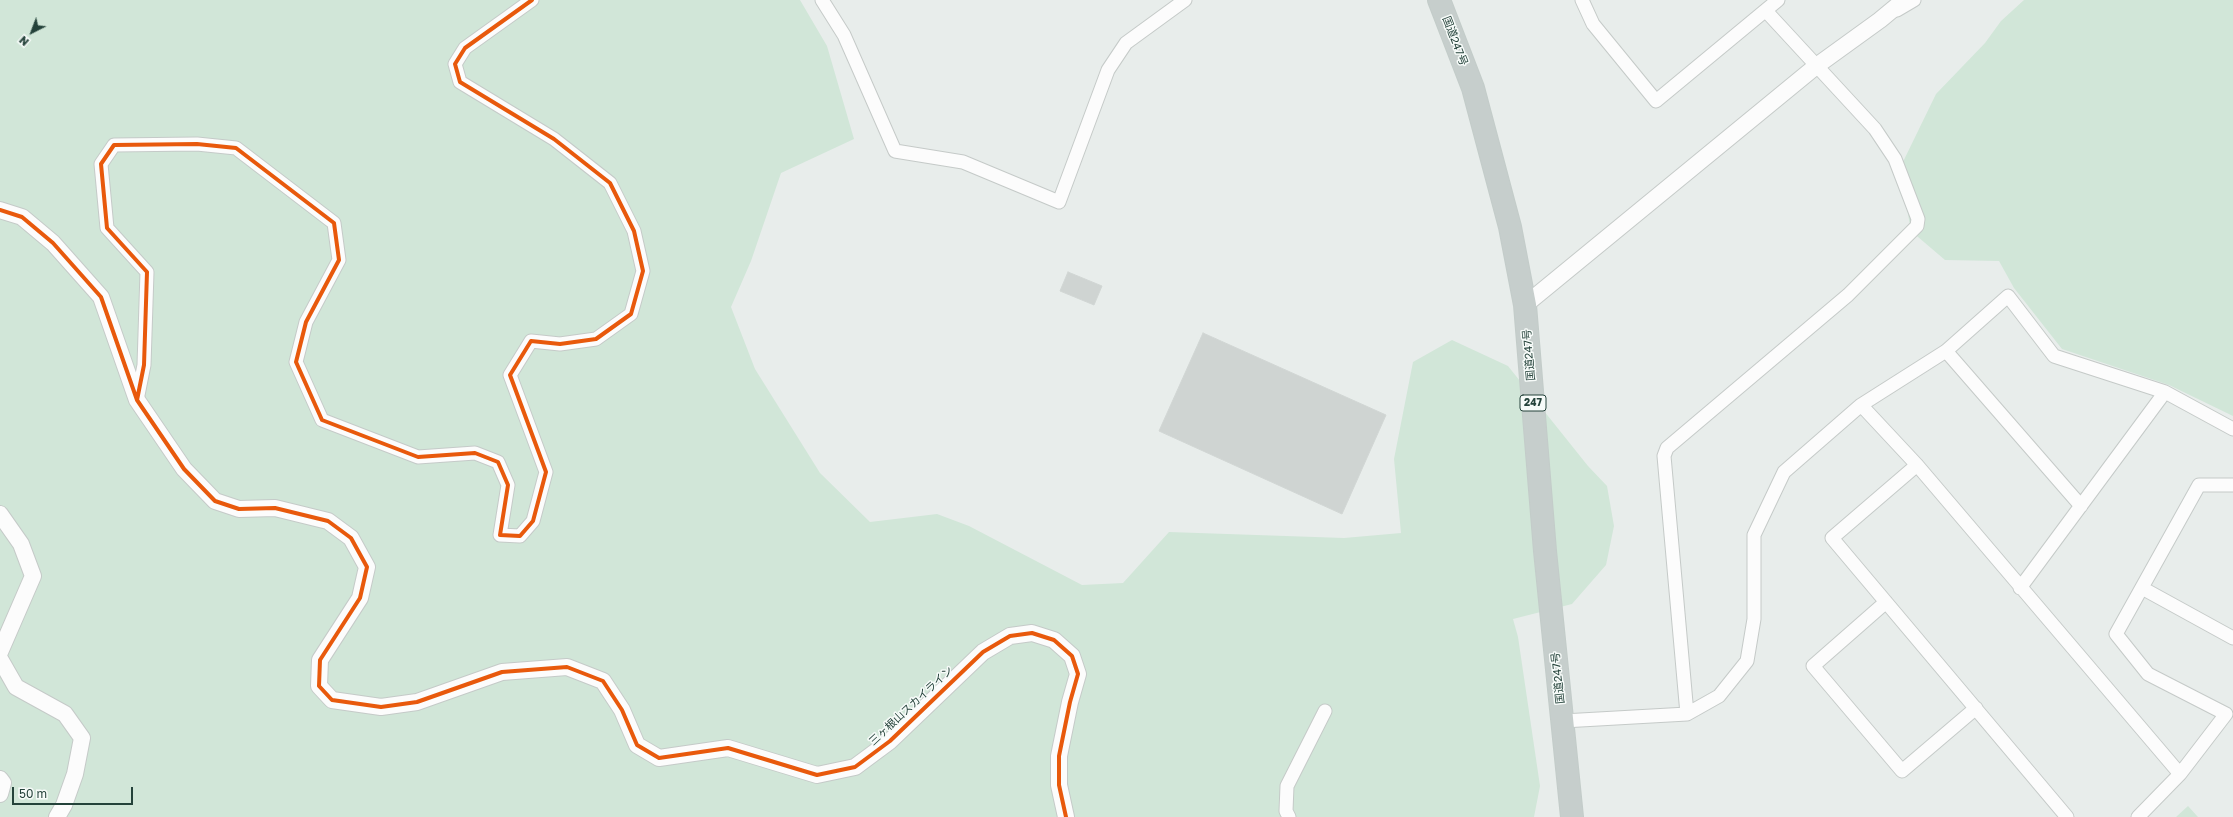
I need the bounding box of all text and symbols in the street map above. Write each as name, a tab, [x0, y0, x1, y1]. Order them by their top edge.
north arrow	[12, 12, 52, 52]
street label: 国道247号	[1440, 14, 1470, 68]
text: N	[16, 34, 31, 49]
street label: 国道247号	[1520, 329, 1538, 381]
road number: 247	[1520, 395, 1546, 411]
street label: 国道247号	[1549, 651, 1567, 705]
street label: 三ヶ根山スカイライン	[866, 664, 956, 748]
scale bar	[14, 779, 135, 805]
text: 50 m	[19, 786, 47, 801]

